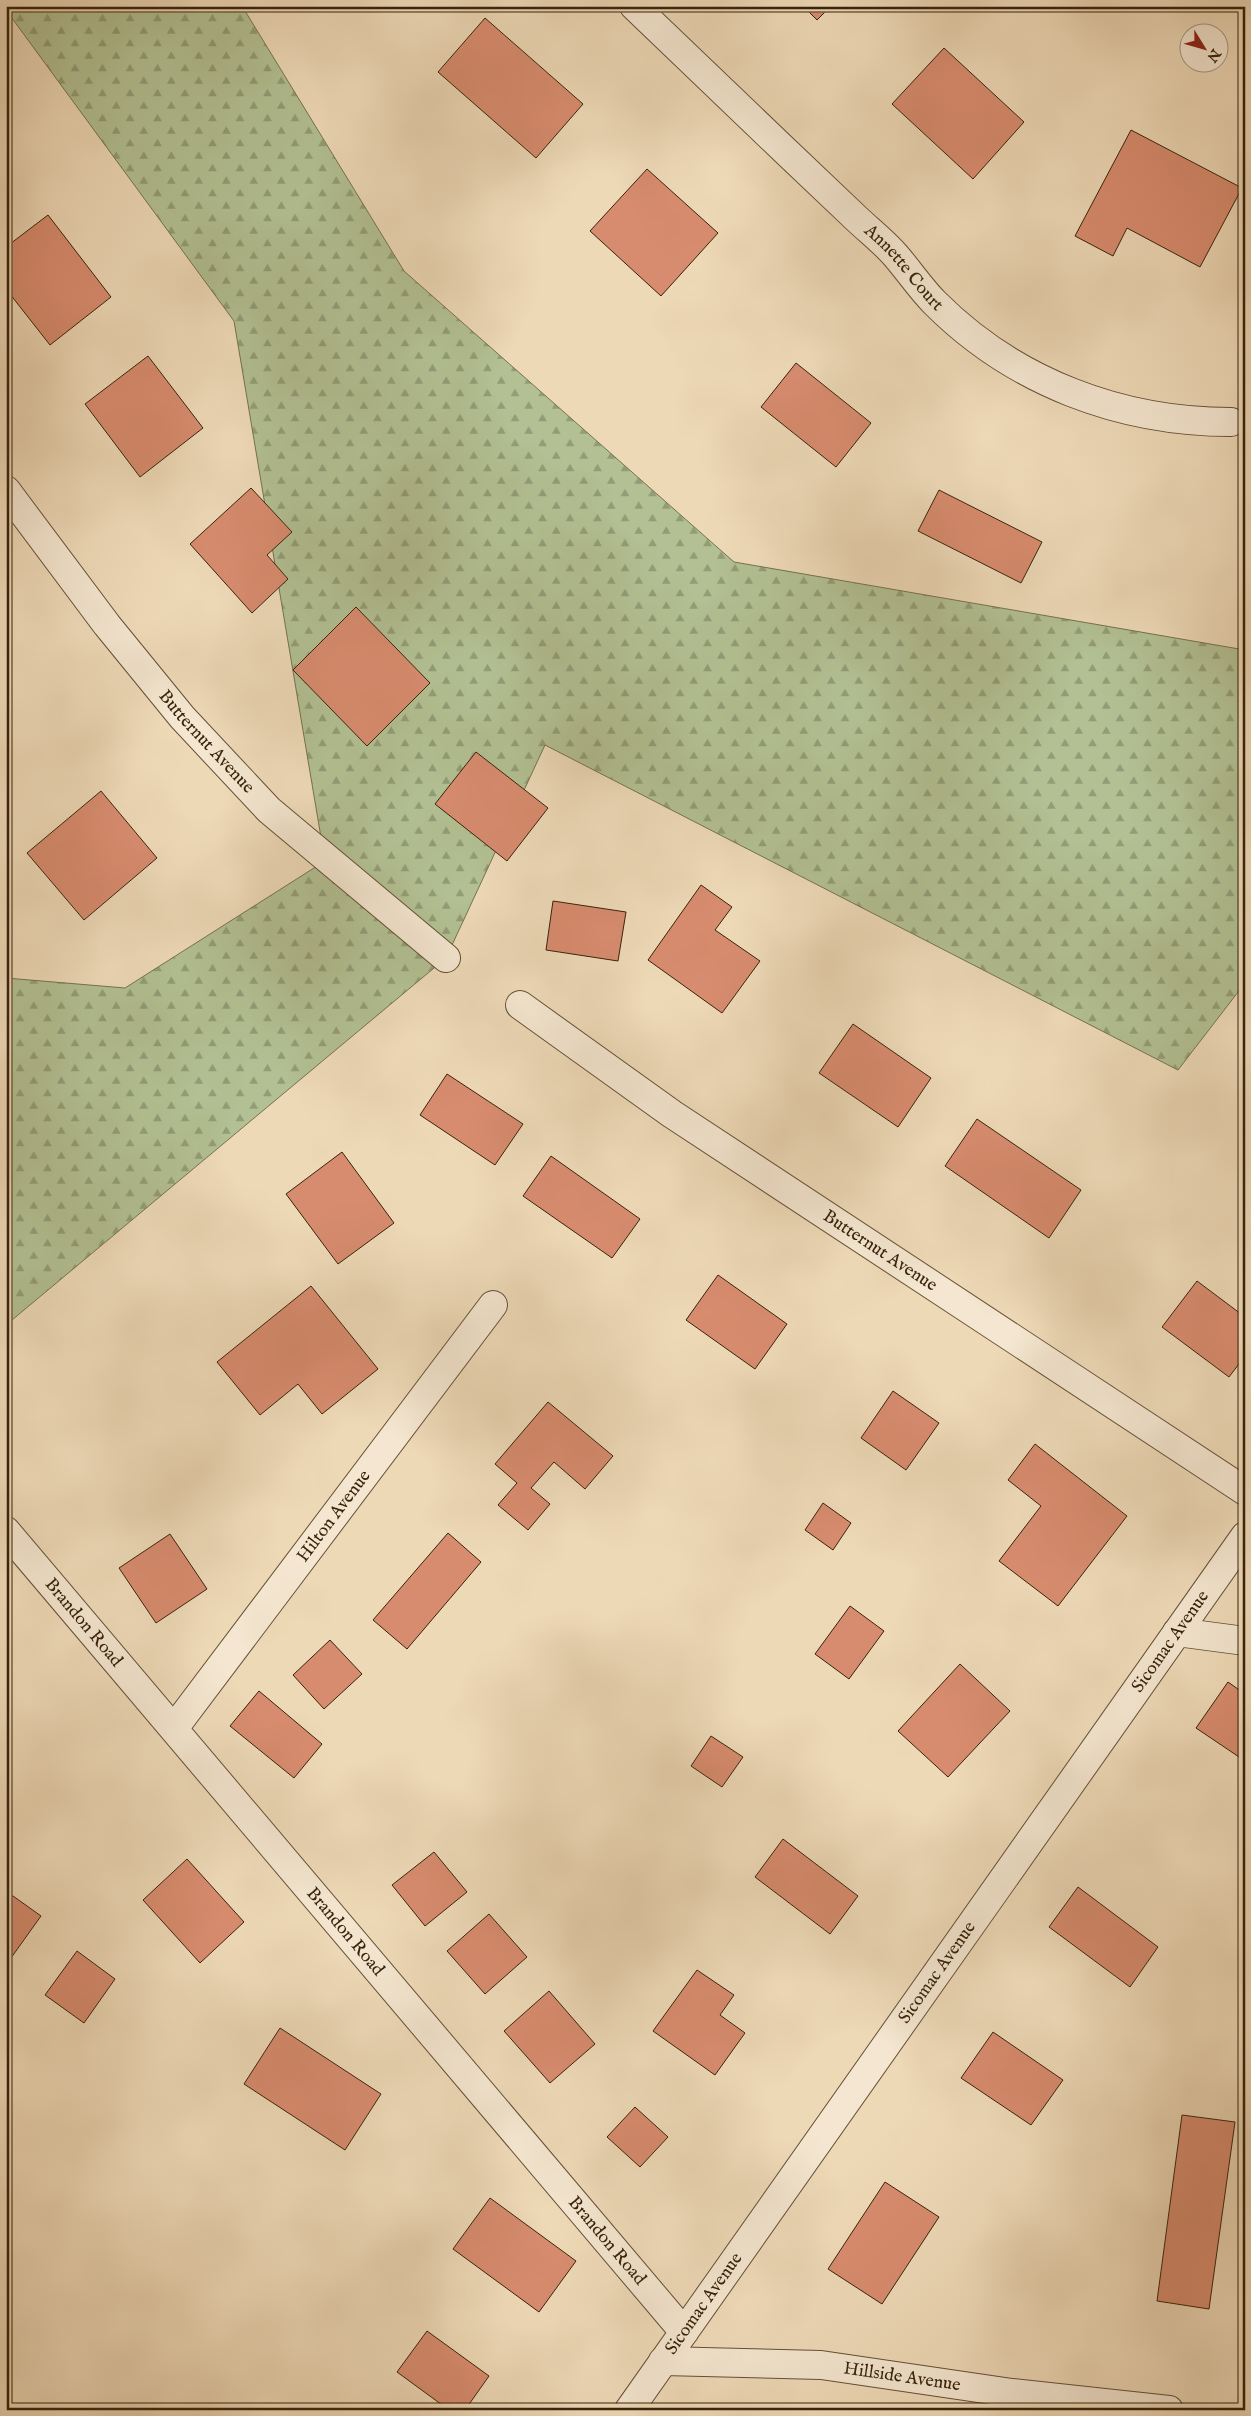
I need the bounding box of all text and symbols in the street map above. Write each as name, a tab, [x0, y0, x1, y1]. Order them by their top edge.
north arrow	[1178, 22, 1228, 72]
text: N	[1203, 44, 1225, 65]
street label: Annette Court	[858, 219, 948, 316]
street label: Butternut Avenue	[153, 685, 259, 799]
street label: Butternut Avenue	[818, 1205, 942, 1297]
street label: Hilton Avenue	[292, 1465, 376, 1567]
street label: Brandon Road	[39, 1573, 128, 1672]
street label: Sicomac Avenue	[1127, 1586, 1214, 1697]
street label: Brandon Road	[301, 1883, 390, 1981]
street label: Sicomac Avenue	[893, 1917, 981, 2028]
street label: Brandon Road	[563, 2192, 651, 2290]
street label: Sicomac Avenue	[660, 2248, 748, 2359]
street label: Hillside Avenue	[842, 2357, 962, 2397]

